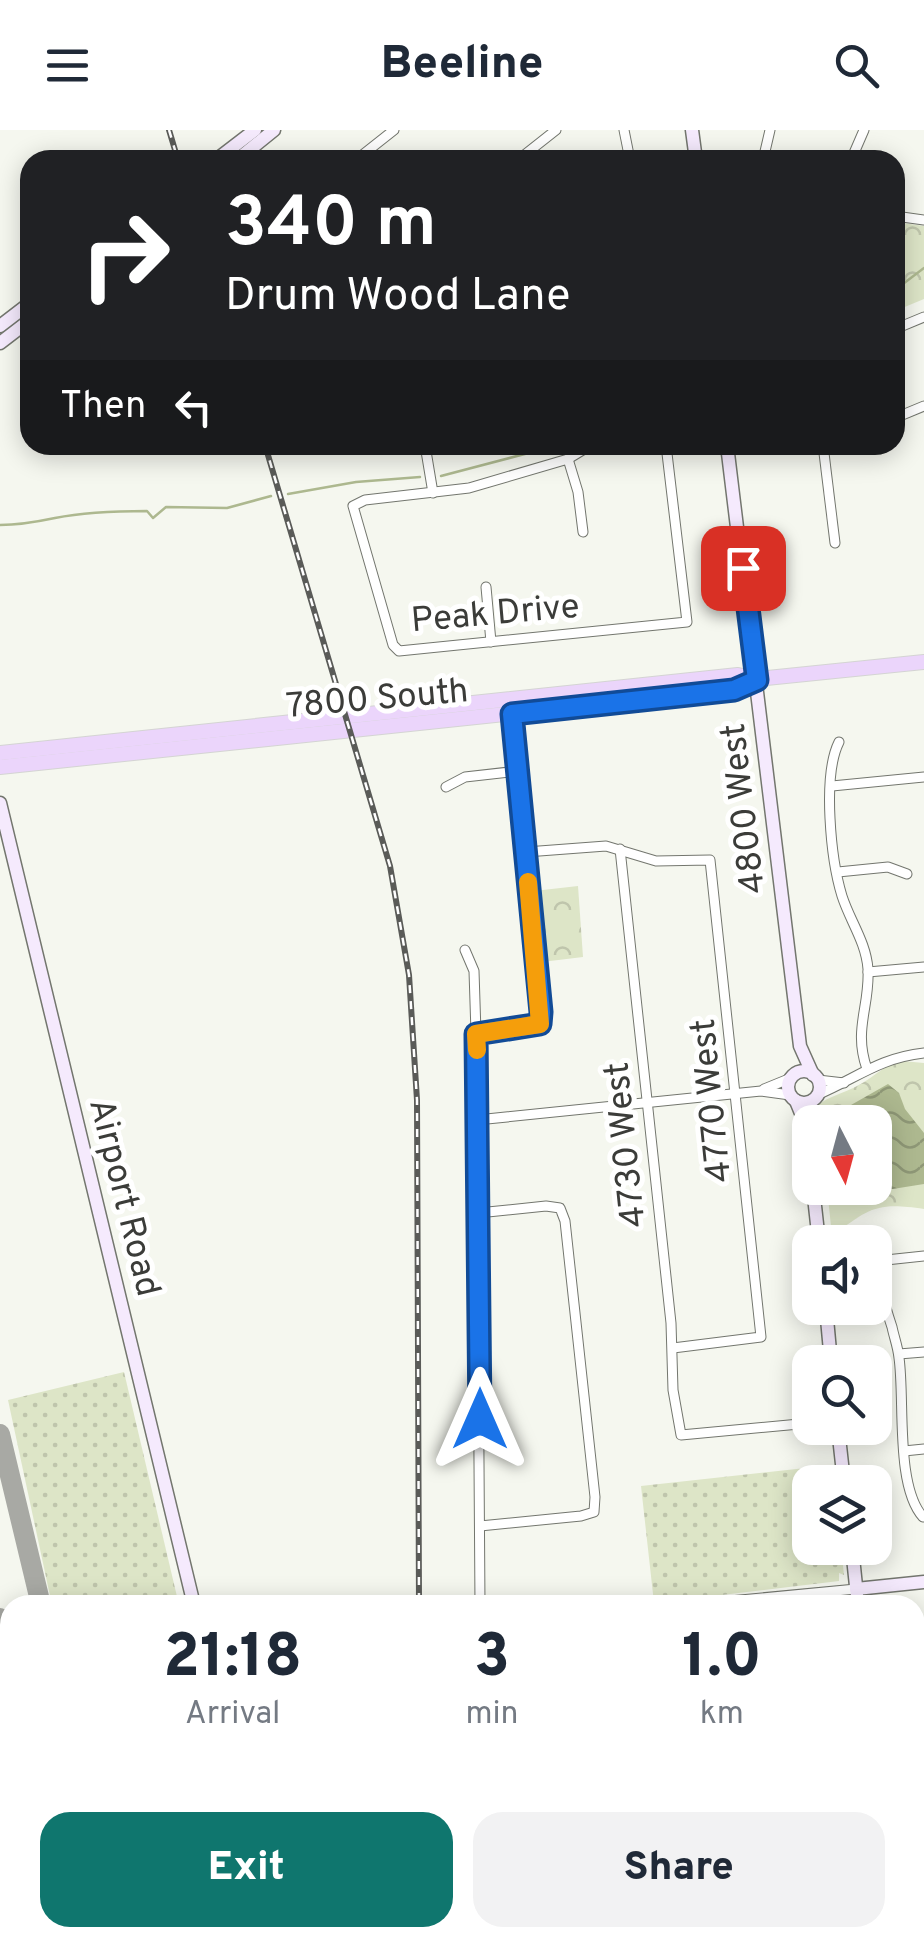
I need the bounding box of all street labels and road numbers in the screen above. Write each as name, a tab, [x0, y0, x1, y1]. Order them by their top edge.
street label: Peak Drive	[409, 586, 581, 644]
street label: 7800 South	[284, 670, 470, 730]
street label: 4800 West	[713, 721, 777, 896]
street label: 4770 West	[683, 1017, 743, 1185]
street label: 4730 West	[596, 1060, 658, 1230]
street label: Airport Road	[77, 1094, 169, 1301]

